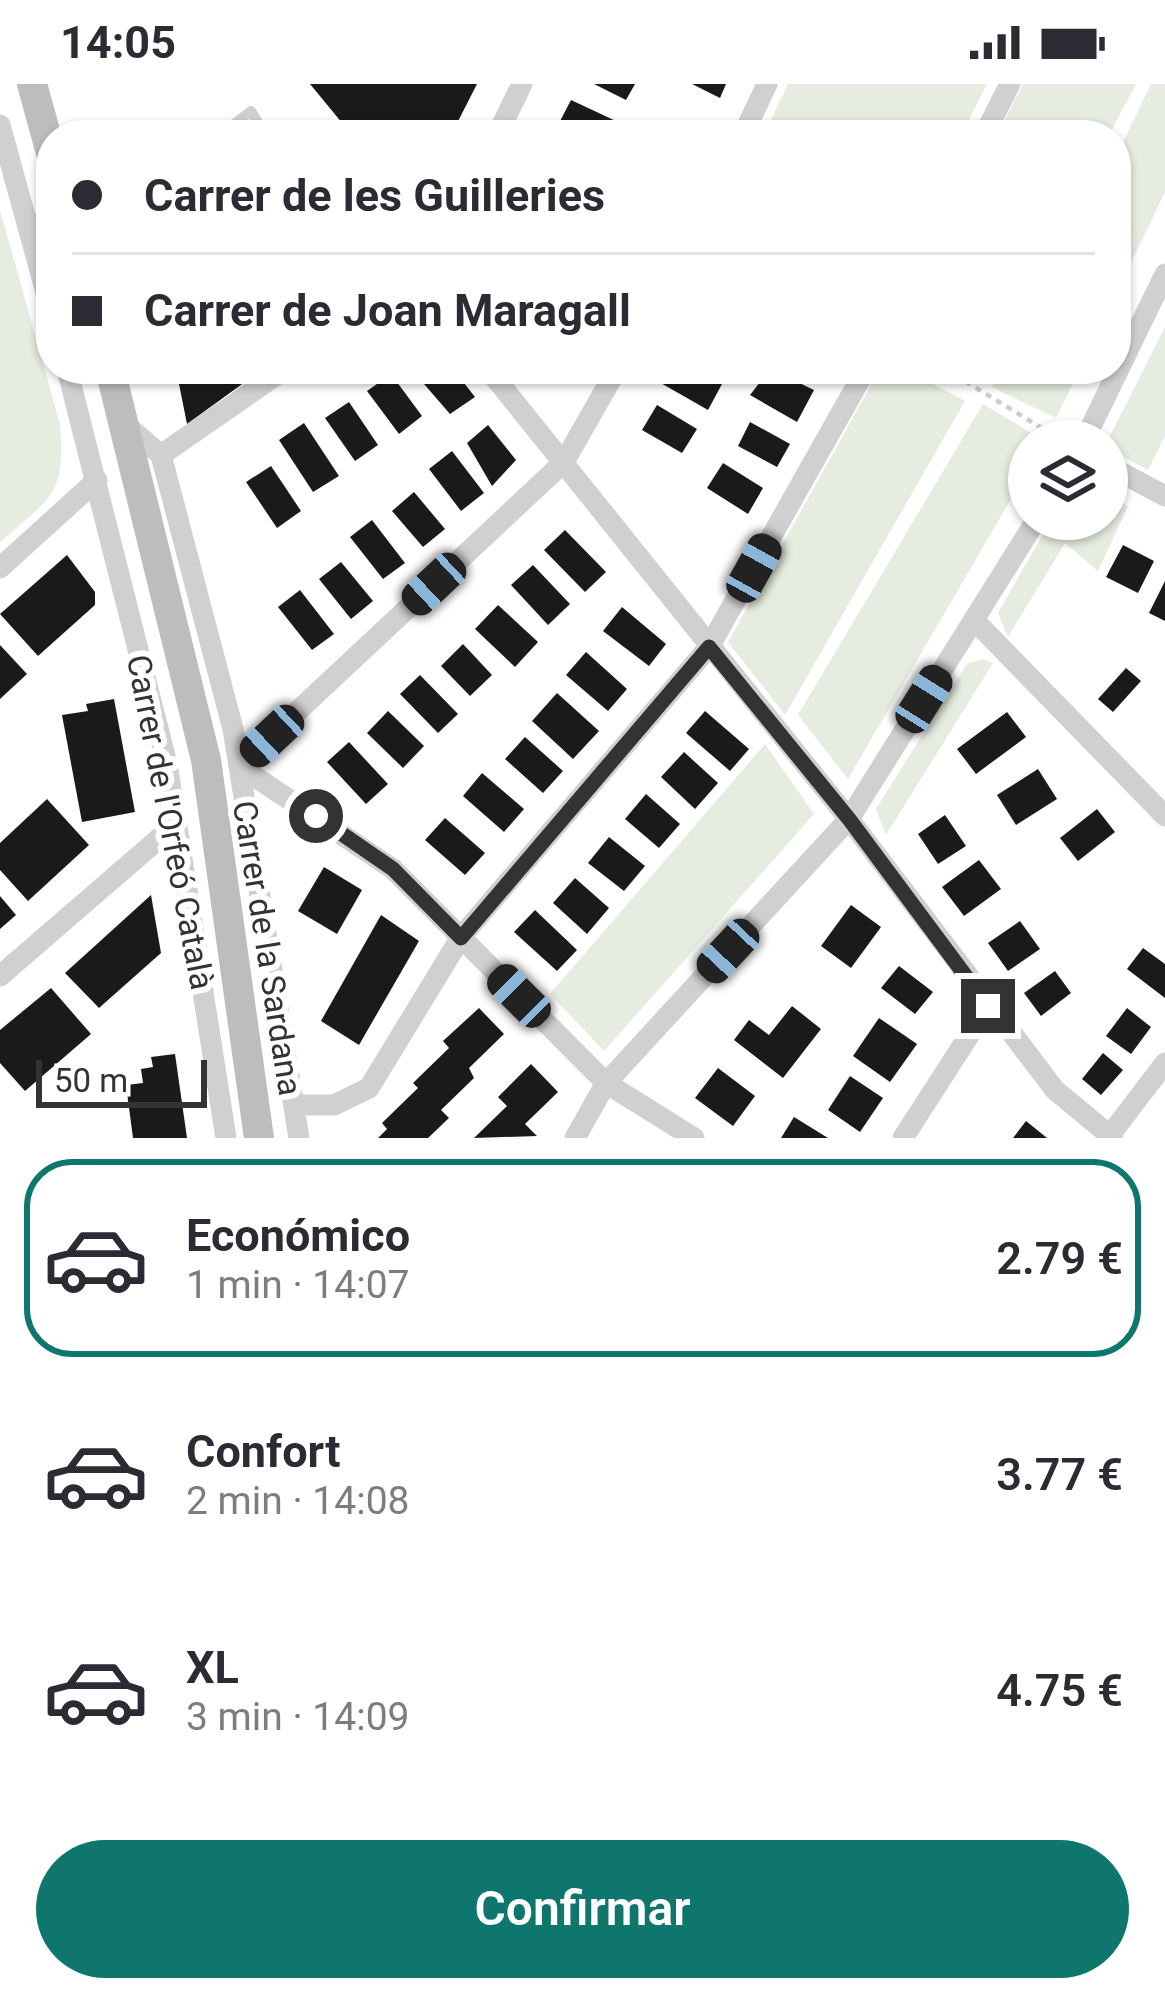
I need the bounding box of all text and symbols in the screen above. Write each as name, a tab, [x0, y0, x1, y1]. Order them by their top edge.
text: 14:05	[60, 16, 176, 69]
text: Carrer de les Guilleries	[144, 169, 605, 222]
text: Carrer de Joan Maragall	[144, 284, 631, 337]
map controls	[1008, 420, 1128, 540]
button: layers	[1008, 420, 1128, 540]
car	[721, 528, 787, 608]
car	[395, 546, 473, 622]
street label: Carrer de l'Orfeó Català	[119, 651, 222, 993]
car	[890, 659, 958, 739]
car	[233, 698, 311, 774]
route start	[289, 789, 343, 843]
street label: Carrer de la Sardana	[225, 798, 310, 1098]
car	[690, 912, 766, 990]
car	[481, 958, 557, 1034]
route end	[961, 979, 1015, 1033]
scale bar	[36, 1054, 207, 1107]
text: 50 m	[54, 1061, 128, 1100]
icon: car	[42, 1204, 150, 1312]
text: Económico	[186, 1209, 410, 1262]
text: 2.79 €	[996, 1232, 1123, 1285]
text: 1 min · 14:07	[186, 1262, 409, 1308]
icon: car	[42, 1420, 150, 1528]
text: Confort	[186, 1425, 340, 1478]
text: 3.77 €	[996, 1448, 1123, 1501]
text: 2 min · 14:08	[186, 1478, 409, 1524]
icon: car	[42, 1636, 150, 1744]
text: XL	[186, 1641, 239, 1694]
text: 4.75 €	[996, 1664, 1123, 1717]
text: 3 min · 14:09	[186, 1694, 409, 1740]
button: Confirmar	[36, 1840, 1129, 1978]

